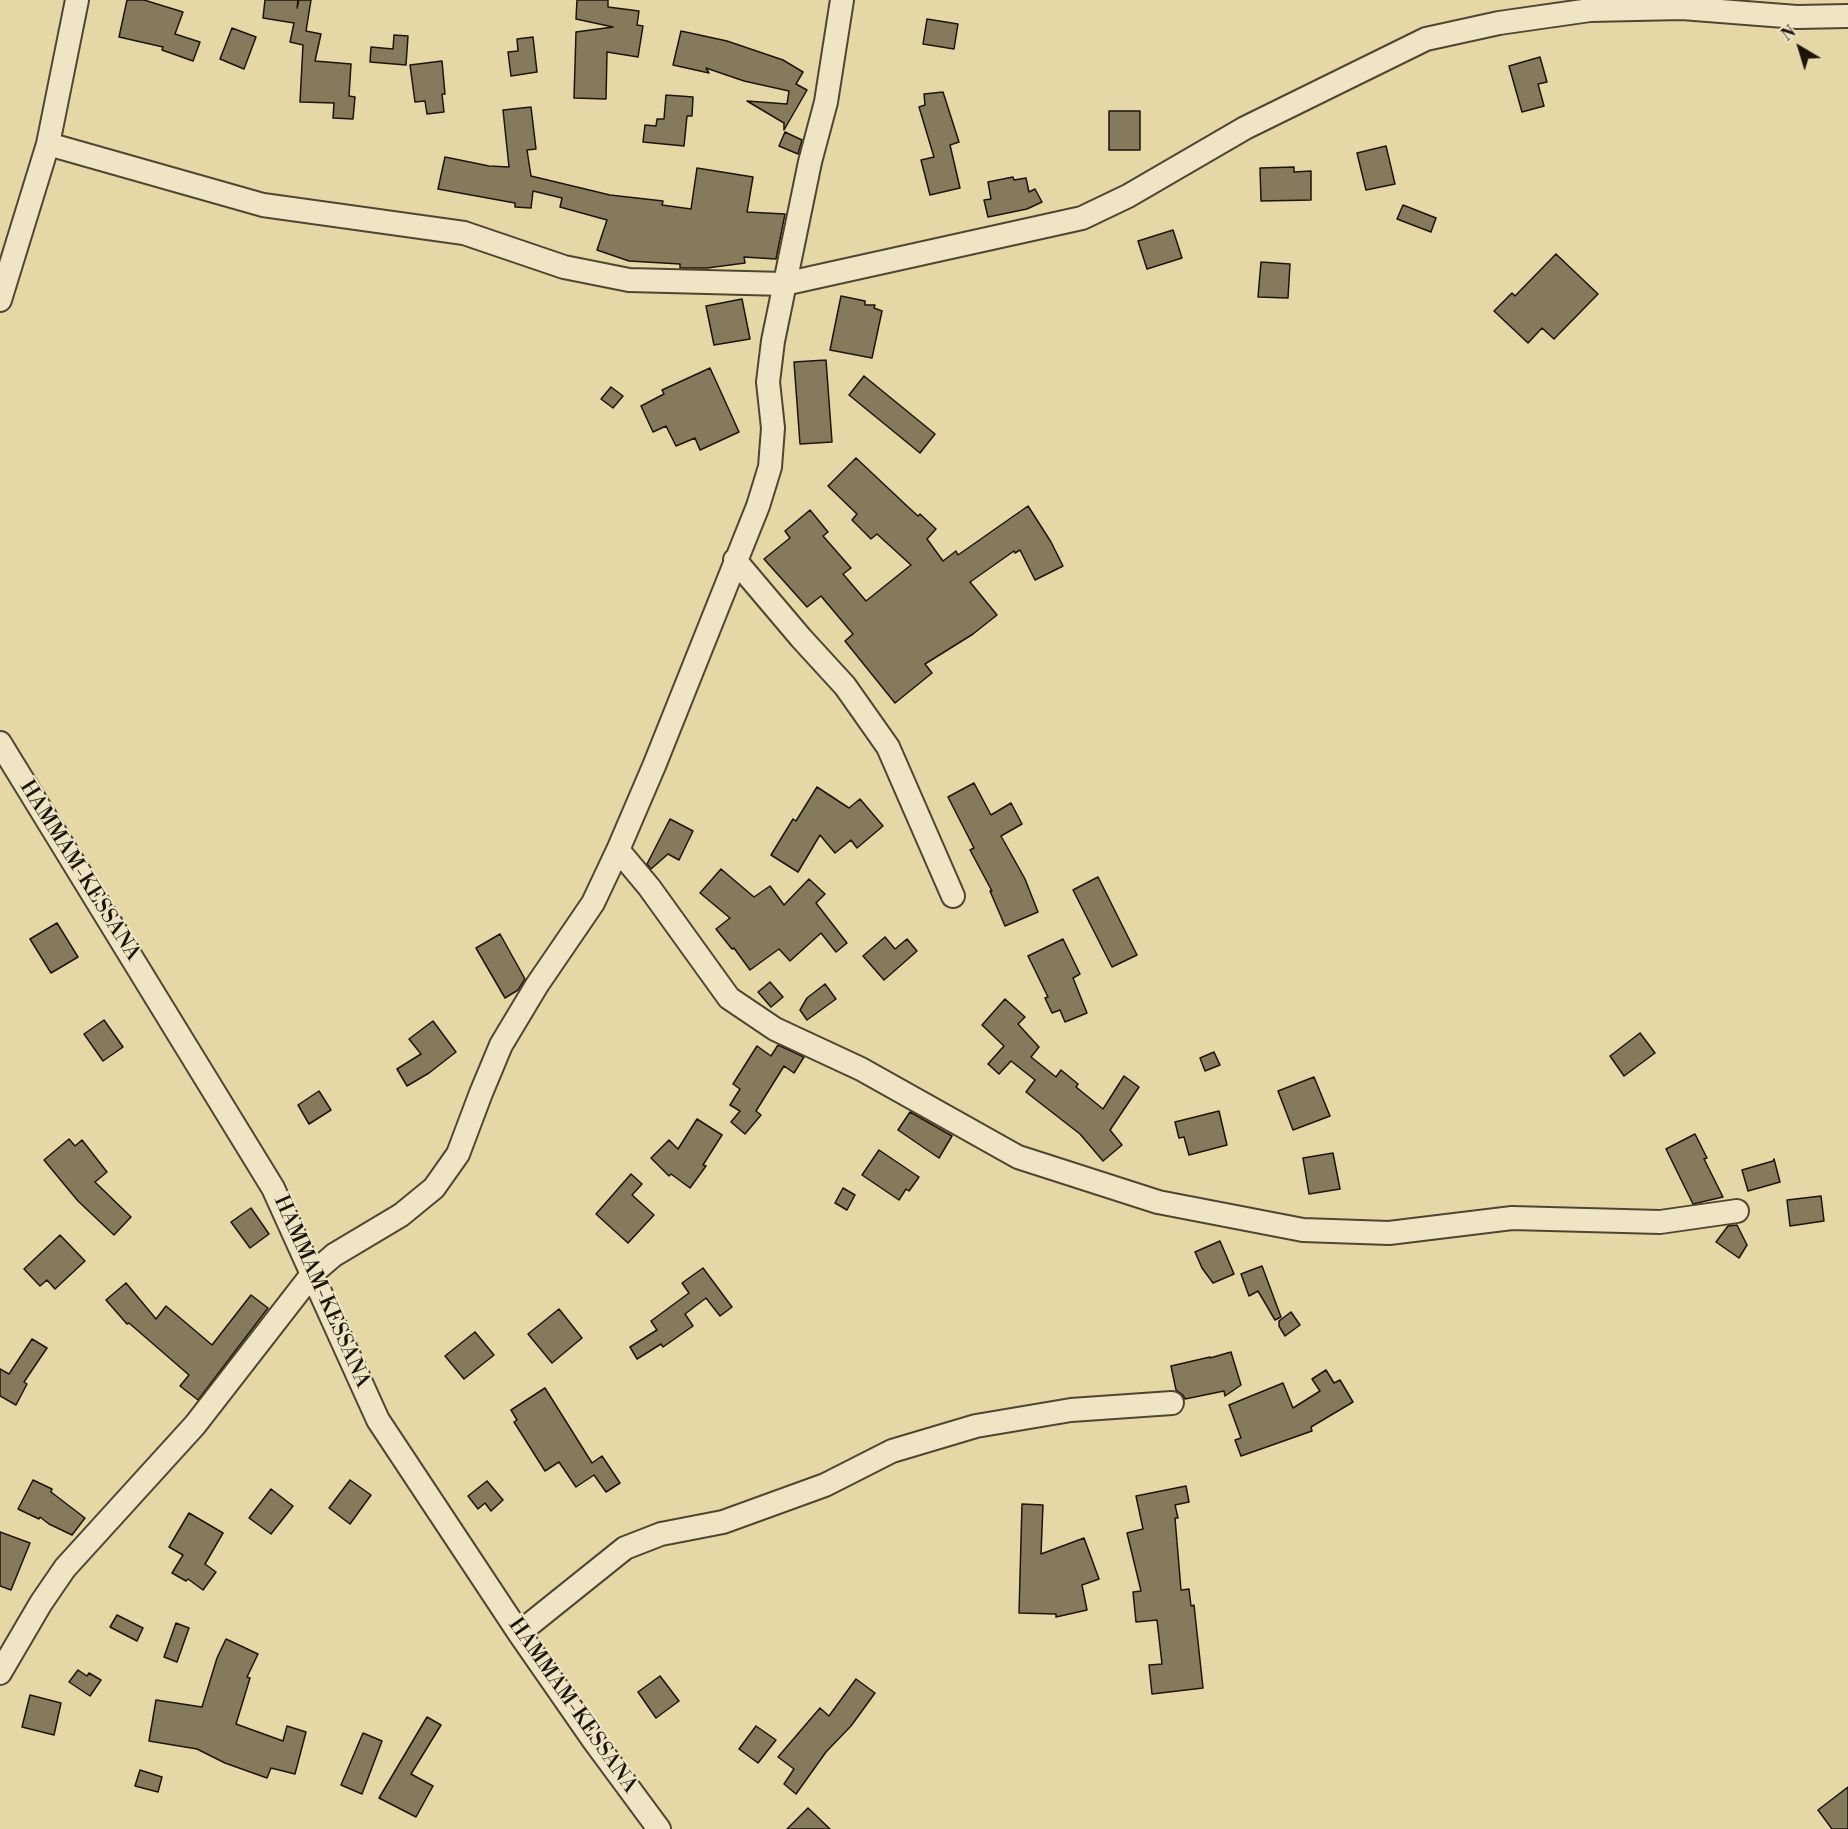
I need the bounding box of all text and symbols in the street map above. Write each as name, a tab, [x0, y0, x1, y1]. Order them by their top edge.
north arrow	[1770, 18, 1830, 78]
text: N	[1778, 22, 1800, 46]
street label: HAMMAM-KESSANA	[13, 776, 145, 966]
street label: HAMMAM-KESSANA	[267, 1192, 375, 1392]
street label: HAMMAM-KESSANA	[502, 1614, 642, 1798]

